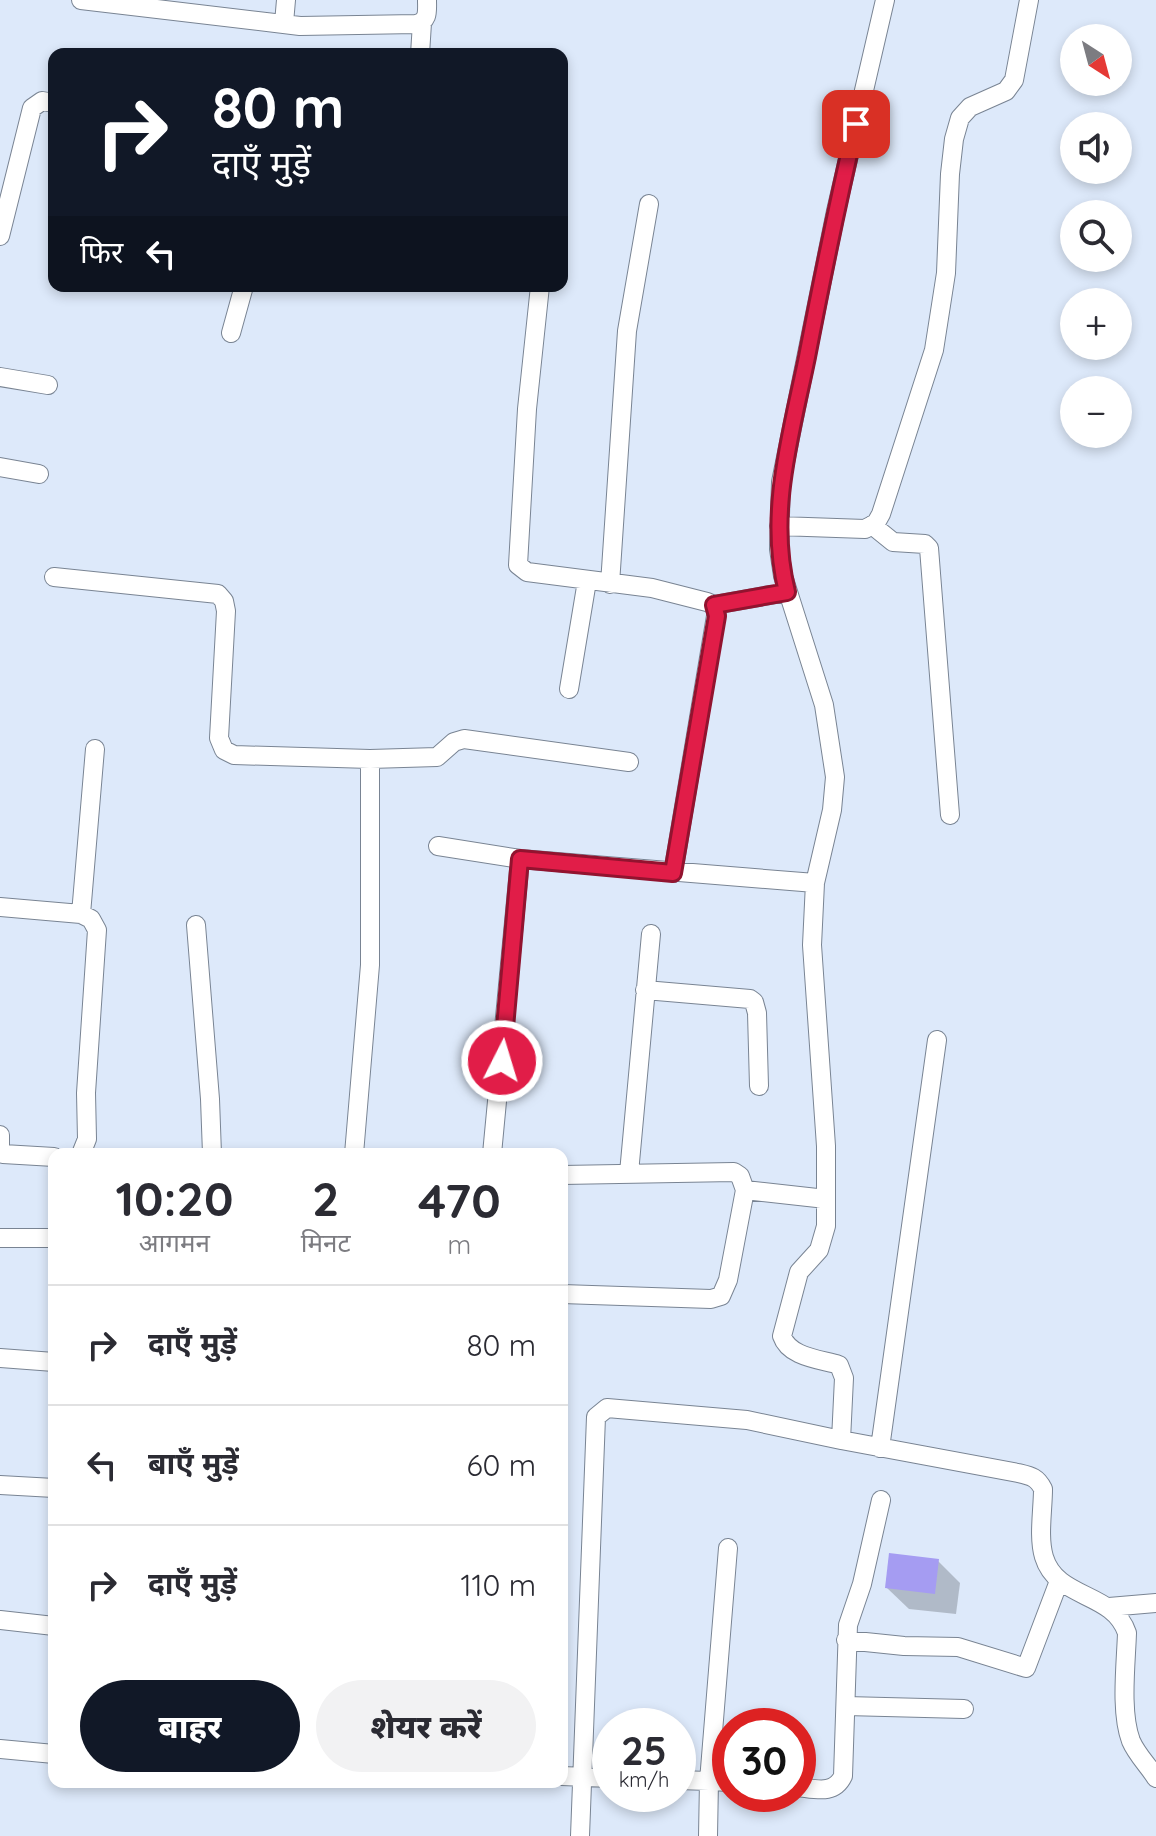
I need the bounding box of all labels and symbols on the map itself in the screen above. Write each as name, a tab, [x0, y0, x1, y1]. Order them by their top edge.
north arrow	[1060, 24, 1132, 96]
pin	[822, 90, 890, 158]
position arrow	[460, 1019, 544, 1103]
speed limit sign: 30	[712, 1708, 816, 1812]

